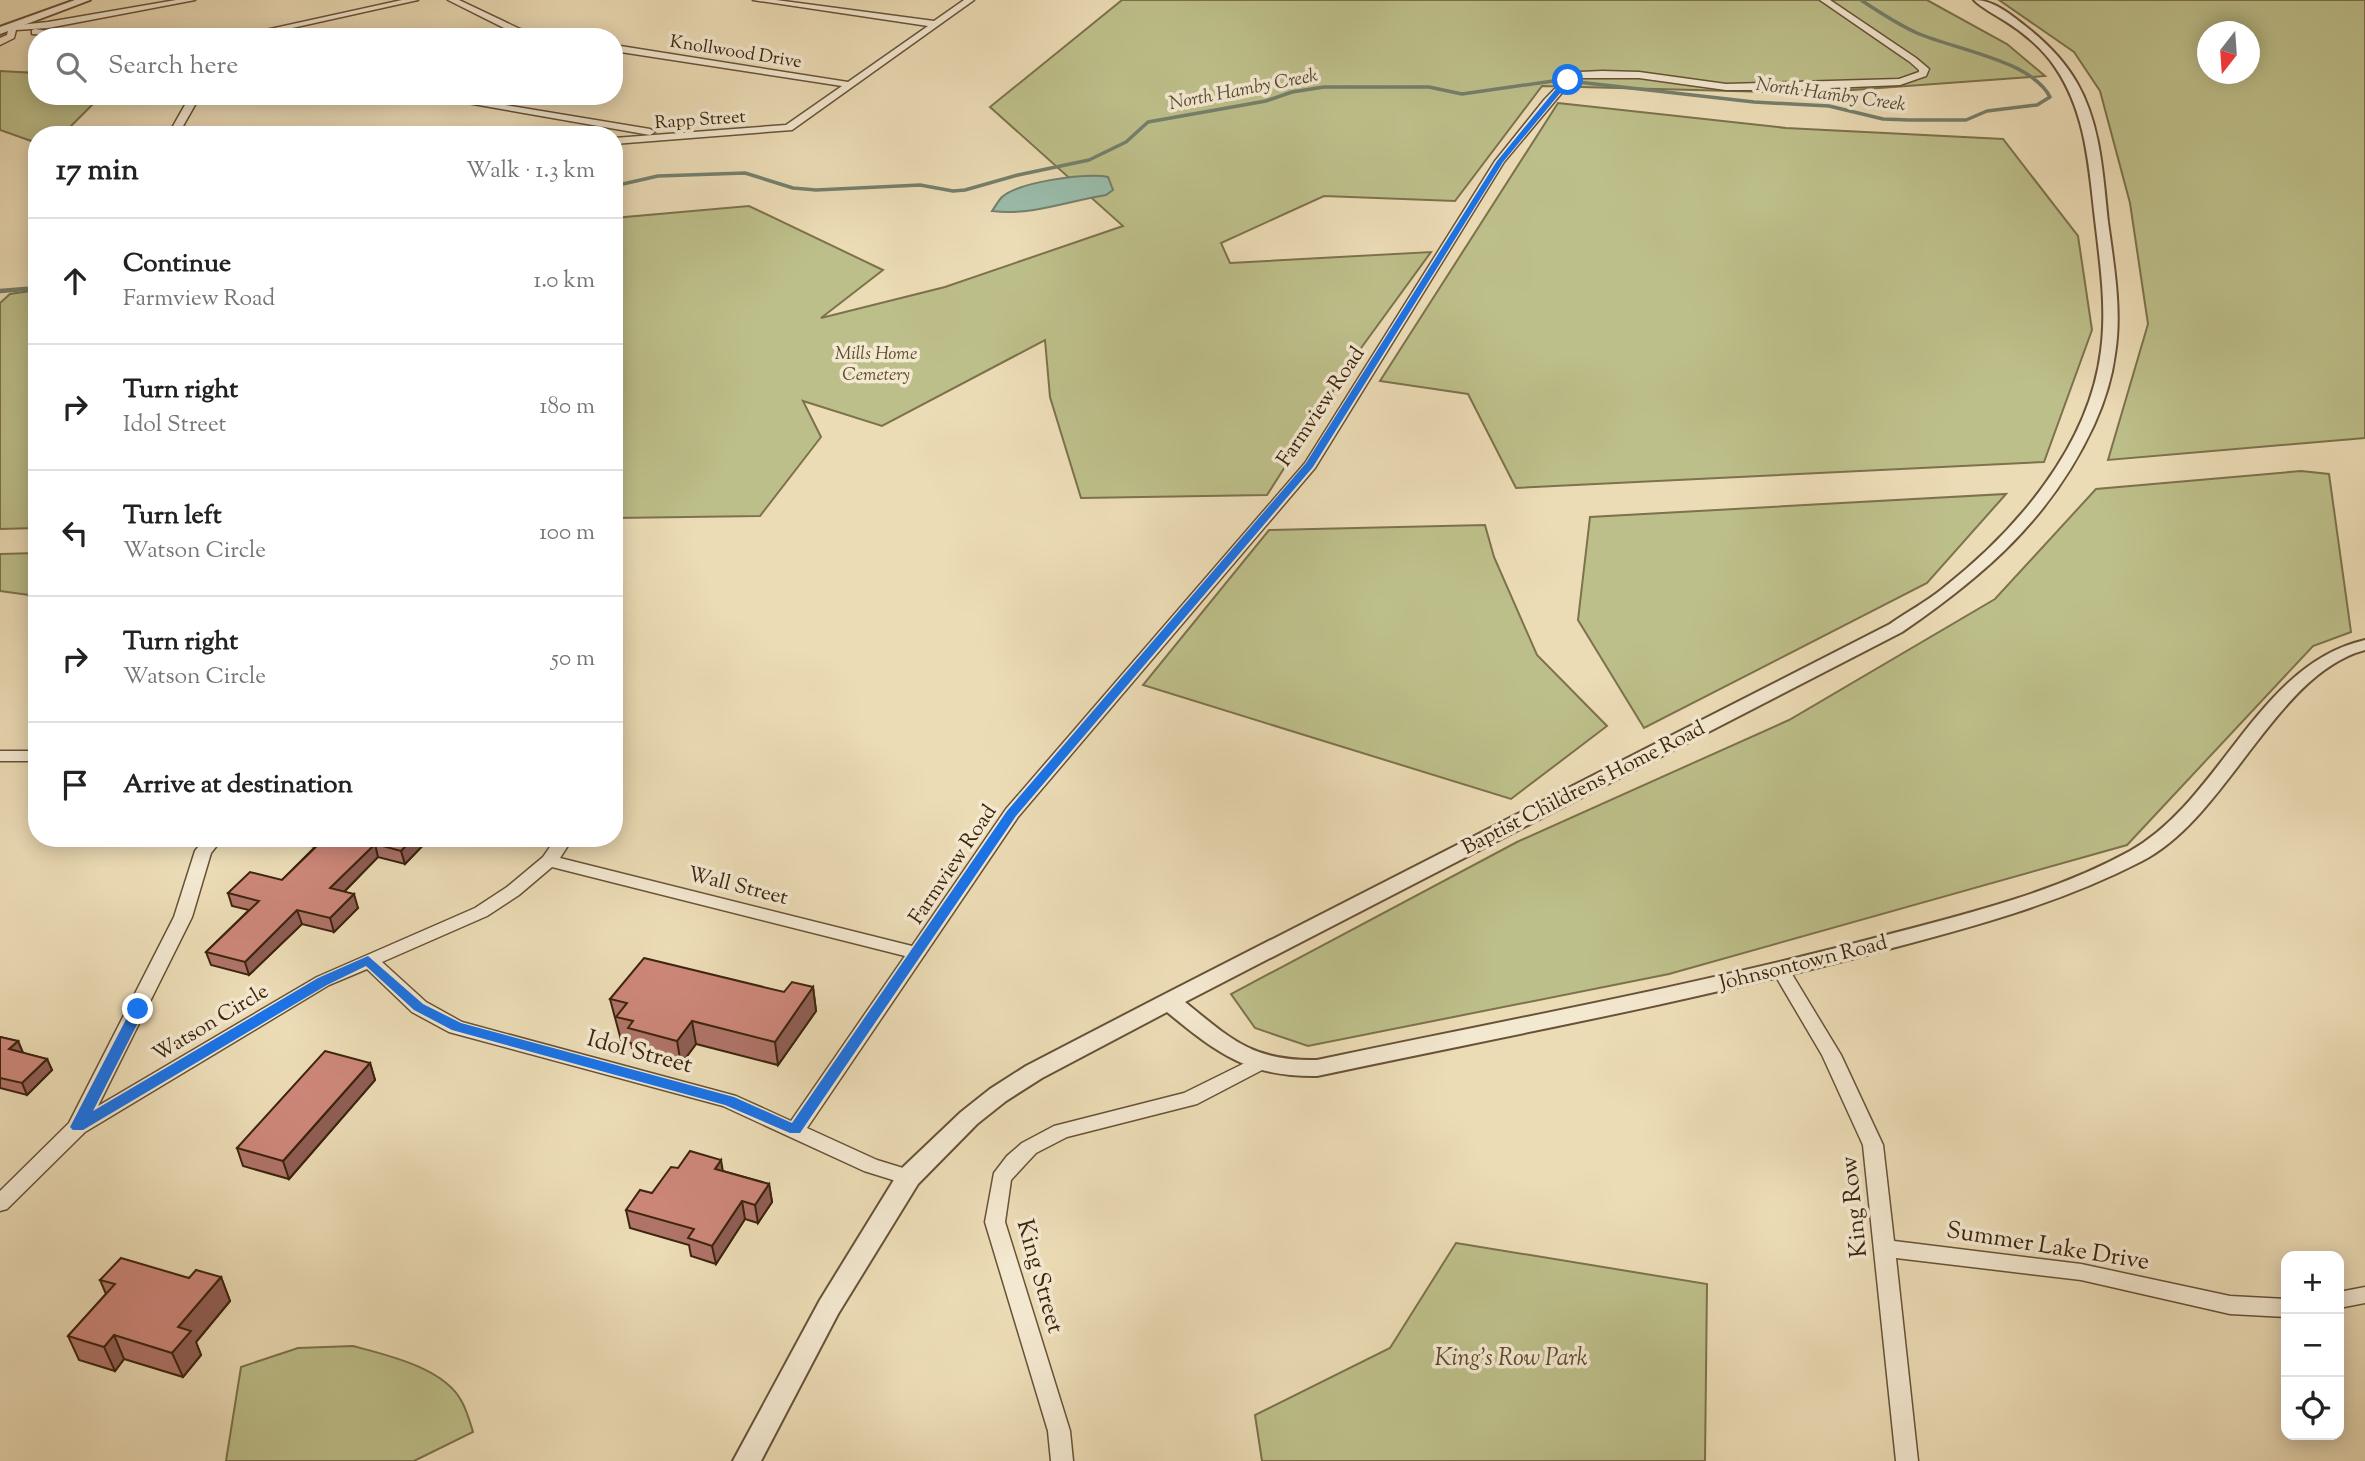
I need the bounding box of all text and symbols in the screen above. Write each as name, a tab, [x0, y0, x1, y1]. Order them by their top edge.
north arrow	[2197, 21, 2260, 84]
search box	[28, 28, 623, 105]
street label: Knollwood Drive	[668, 30, 803, 76]
icon: search	[52, 48, 90, 86]
text: Search here	[108, 48, 238, 85]
water label: North Hamby Creek	[1167, 63, 1321, 118]
route start	[1552, 64, 1583, 95]
water label: North Hamby Creek	[1754, 72, 1908, 119]
street label: Rapp Street	[654, 105, 747, 137]
text: 17 min	[56, 150, 139, 193]
text: Walk · 1.3 km	[466, 155, 595, 188]
text: Continue	[123, 246, 231, 283]
icon: ahead	[56, 262, 94, 300]
text: 1.0 km	[533, 265, 595, 298]
text: Farmview Road	[123, 283, 275, 316]
street label: Farmview Road	[1270, 341, 1373, 473]
park label: Mills Home Cemetery	[835, 342, 917, 389]
text: Turn right	[123, 372, 238, 409]
icon: right	[56, 388, 94, 426]
text: 180 m	[540, 391, 595, 424]
text: Idol Street	[123, 409, 226, 442]
text: Turn left	[123, 498, 222, 535]
icon: left	[56, 514, 94, 552]
text: 100 m	[539, 517, 595, 550]
text: Watson Circle	[123, 535, 266, 568]
text: Turn right	[123, 624, 238, 661]
icon: right	[56, 640, 94, 678]
text: 50 m	[551, 643, 595, 676]
text: Watson Circle	[123, 661, 266, 694]
street label: Baptist Childrens Home Road	[1457, 714, 1711, 863]
icon: arrive	[56, 766, 94, 804]
text: Arrive at destination	[123, 767, 353, 804]
street label: Farmview Road	[902, 799, 1005, 931]
street label: Wall Street	[684, 860, 791, 914]
street label: Johnsontown Road	[1715, 929, 1891, 1000]
street label: Watson Circle	[147, 977, 275, 1070]
route end	[122, 993, 153, 1024]
street label: Idol Street	[583, 1023, 696, 1083]
street label: King Row	[1833, 1154, 1877, 1259]
street label: Summer Lake Drive	[1944, 1214, 2152, 1280]
street label: King Street	[1007, 1216, 1072, 1337]
map controls	[2281, 1251, 2344, 1440]
button: +	[2281, 1251, 2344, 1314]
button: −	[2281, 1314, 2344, 1377]
park label: King's Row Park	[1434, 1342, 1588, 1376]
button: locate	[2281, 1377, 2344, 1440]

